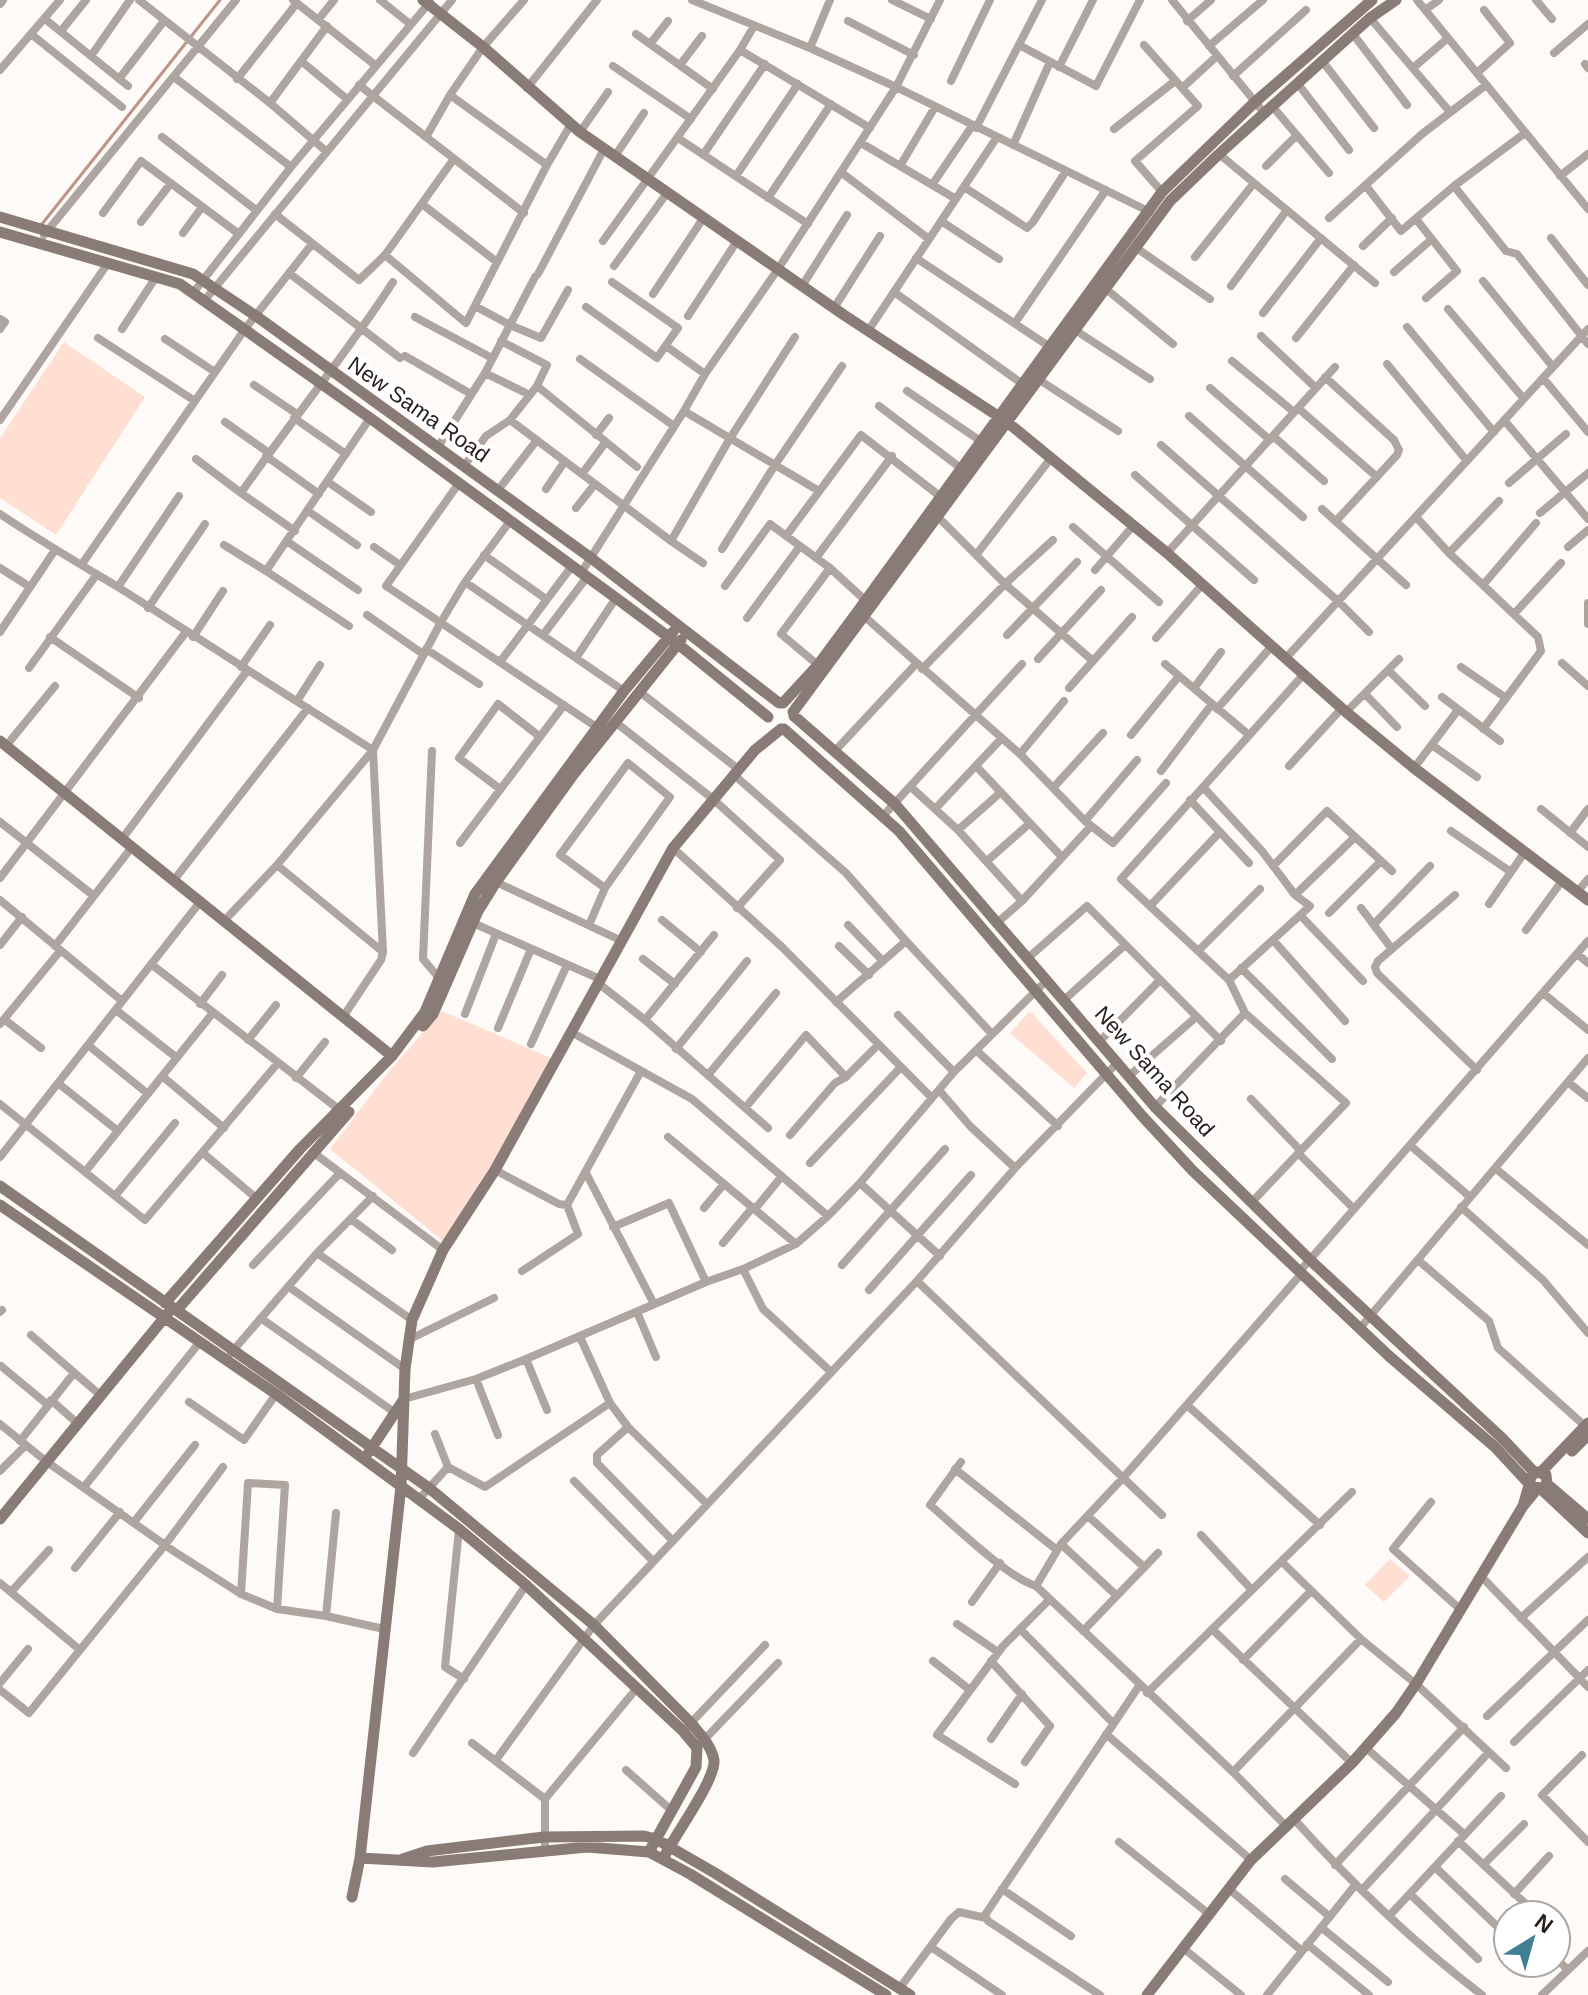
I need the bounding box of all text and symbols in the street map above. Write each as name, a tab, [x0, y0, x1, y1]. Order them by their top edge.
street label: New Sama Road	[343, 351, 494, 467]
street label: New Sama Road	[1090, 1001, 1220, 1141]
north arrow	[1492, 1899, 1572, 1979]
text: N	[1530, 1909, 1558, 1938]

